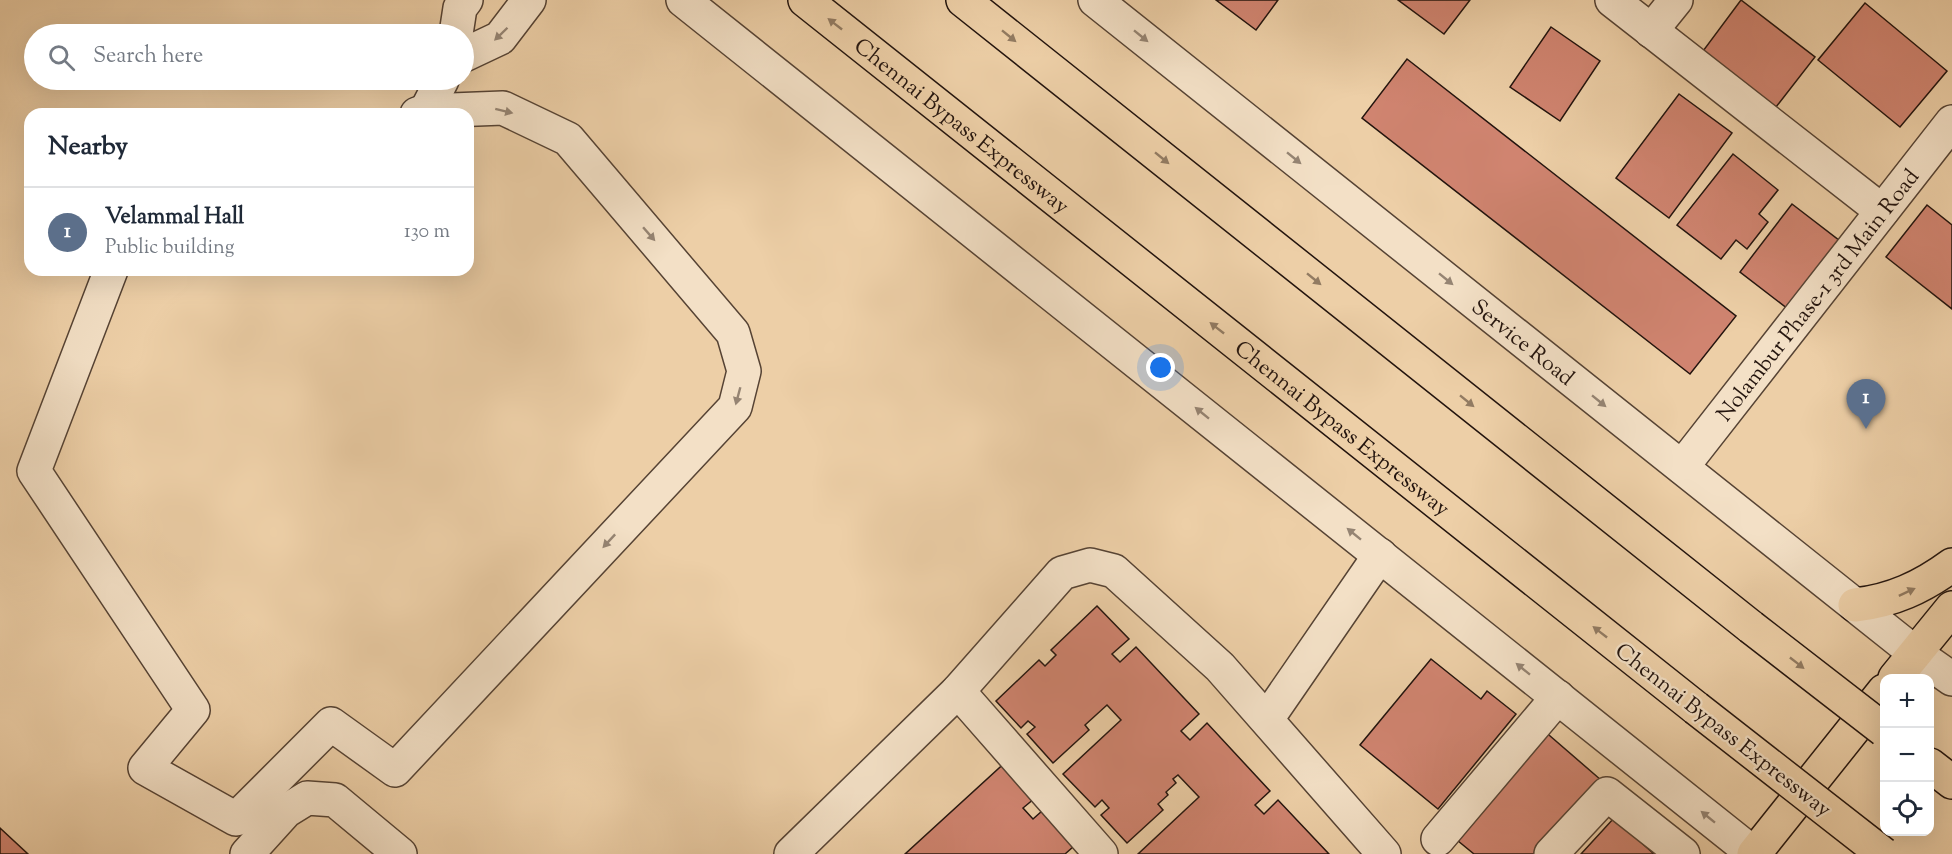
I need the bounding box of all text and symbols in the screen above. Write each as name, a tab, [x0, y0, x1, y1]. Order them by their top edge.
one-way arrow	[827, 18, 842, 30]
search box	[24, 24, 474, 90]
one-way arrow	[494, 27, 509, 41]
one-way arrow	[1001, 30, 1017, 43]
one-way arrow	[1133, 30, 1149, 43]
street label: Chennai Bypass Expressway	[846, 32, 1075, 223]
icon: search	[45, 41, 78, 74]
text: Search here	[93, 41, 203, 73]
one-way arrow	[495, 107, 513, 117]
text: Nearby	[48, 129, 128, 166]
one-way arrow	[1154, 151, 1169, 163]
one-way arrow	[1286, 151, 1302, 164]
street label: Nolambur Phase-1 3rd Main Road	[1710, 163, 1924, 425]
text: Velammal Hall	[105, 202, 244, 234]
text: 1	[64, 218, 71, 247]
text: 130 m	[404, 218, 450, 247]
one-way arrow	[642, 226, 655, 241]
text: Public building	[105, 234, 235, 263]
one-way arrow	[1306, 273, 1322, 286]
one-way arrow	[1439, 273, 1454, 285]
street label: Service Road	[1463, 293, 1580, 395]
one-way arrow	[1210, 322, 1225, 335]
street label: Chennai Bypass Expressway	[1226, 334, 1456, 526]
your location	[1146, 353, 1175, 382]
pin: 1	[1846, 380, 1886, 429]
one-way arrow	[732, 387, 742, 405]
one-way arrow	[1459, 394, 1475, 407]
one-way arrow	[1591, 394, 1607, 407]
one-way arrow	[1194, 407, 1210, 420]
one-way arrow	[1346, 528, 1362, 541]
one-way arrow	[603, 534, 617, 548]
one-way arrow	[1898, 587, 1916, 597]
one-way arrow	[1593, 627, 1608, 639]
street label: Chennai Bypass Expressway	[1607, 636, 1837, 826]
one-way arrow	[1789, 656, 1805, 669]
one-way arrow	[1515, 663, 1531, 676]
map controls	[1880, 674, 1934, 836]
button: +	[1880, 674, 1934, 728]
button: −	[1880, 728, 1934, 782]
button: locate	[1880, 782, 1934, 836]
one-way arrow	[1700, 811, 1716, 824]

